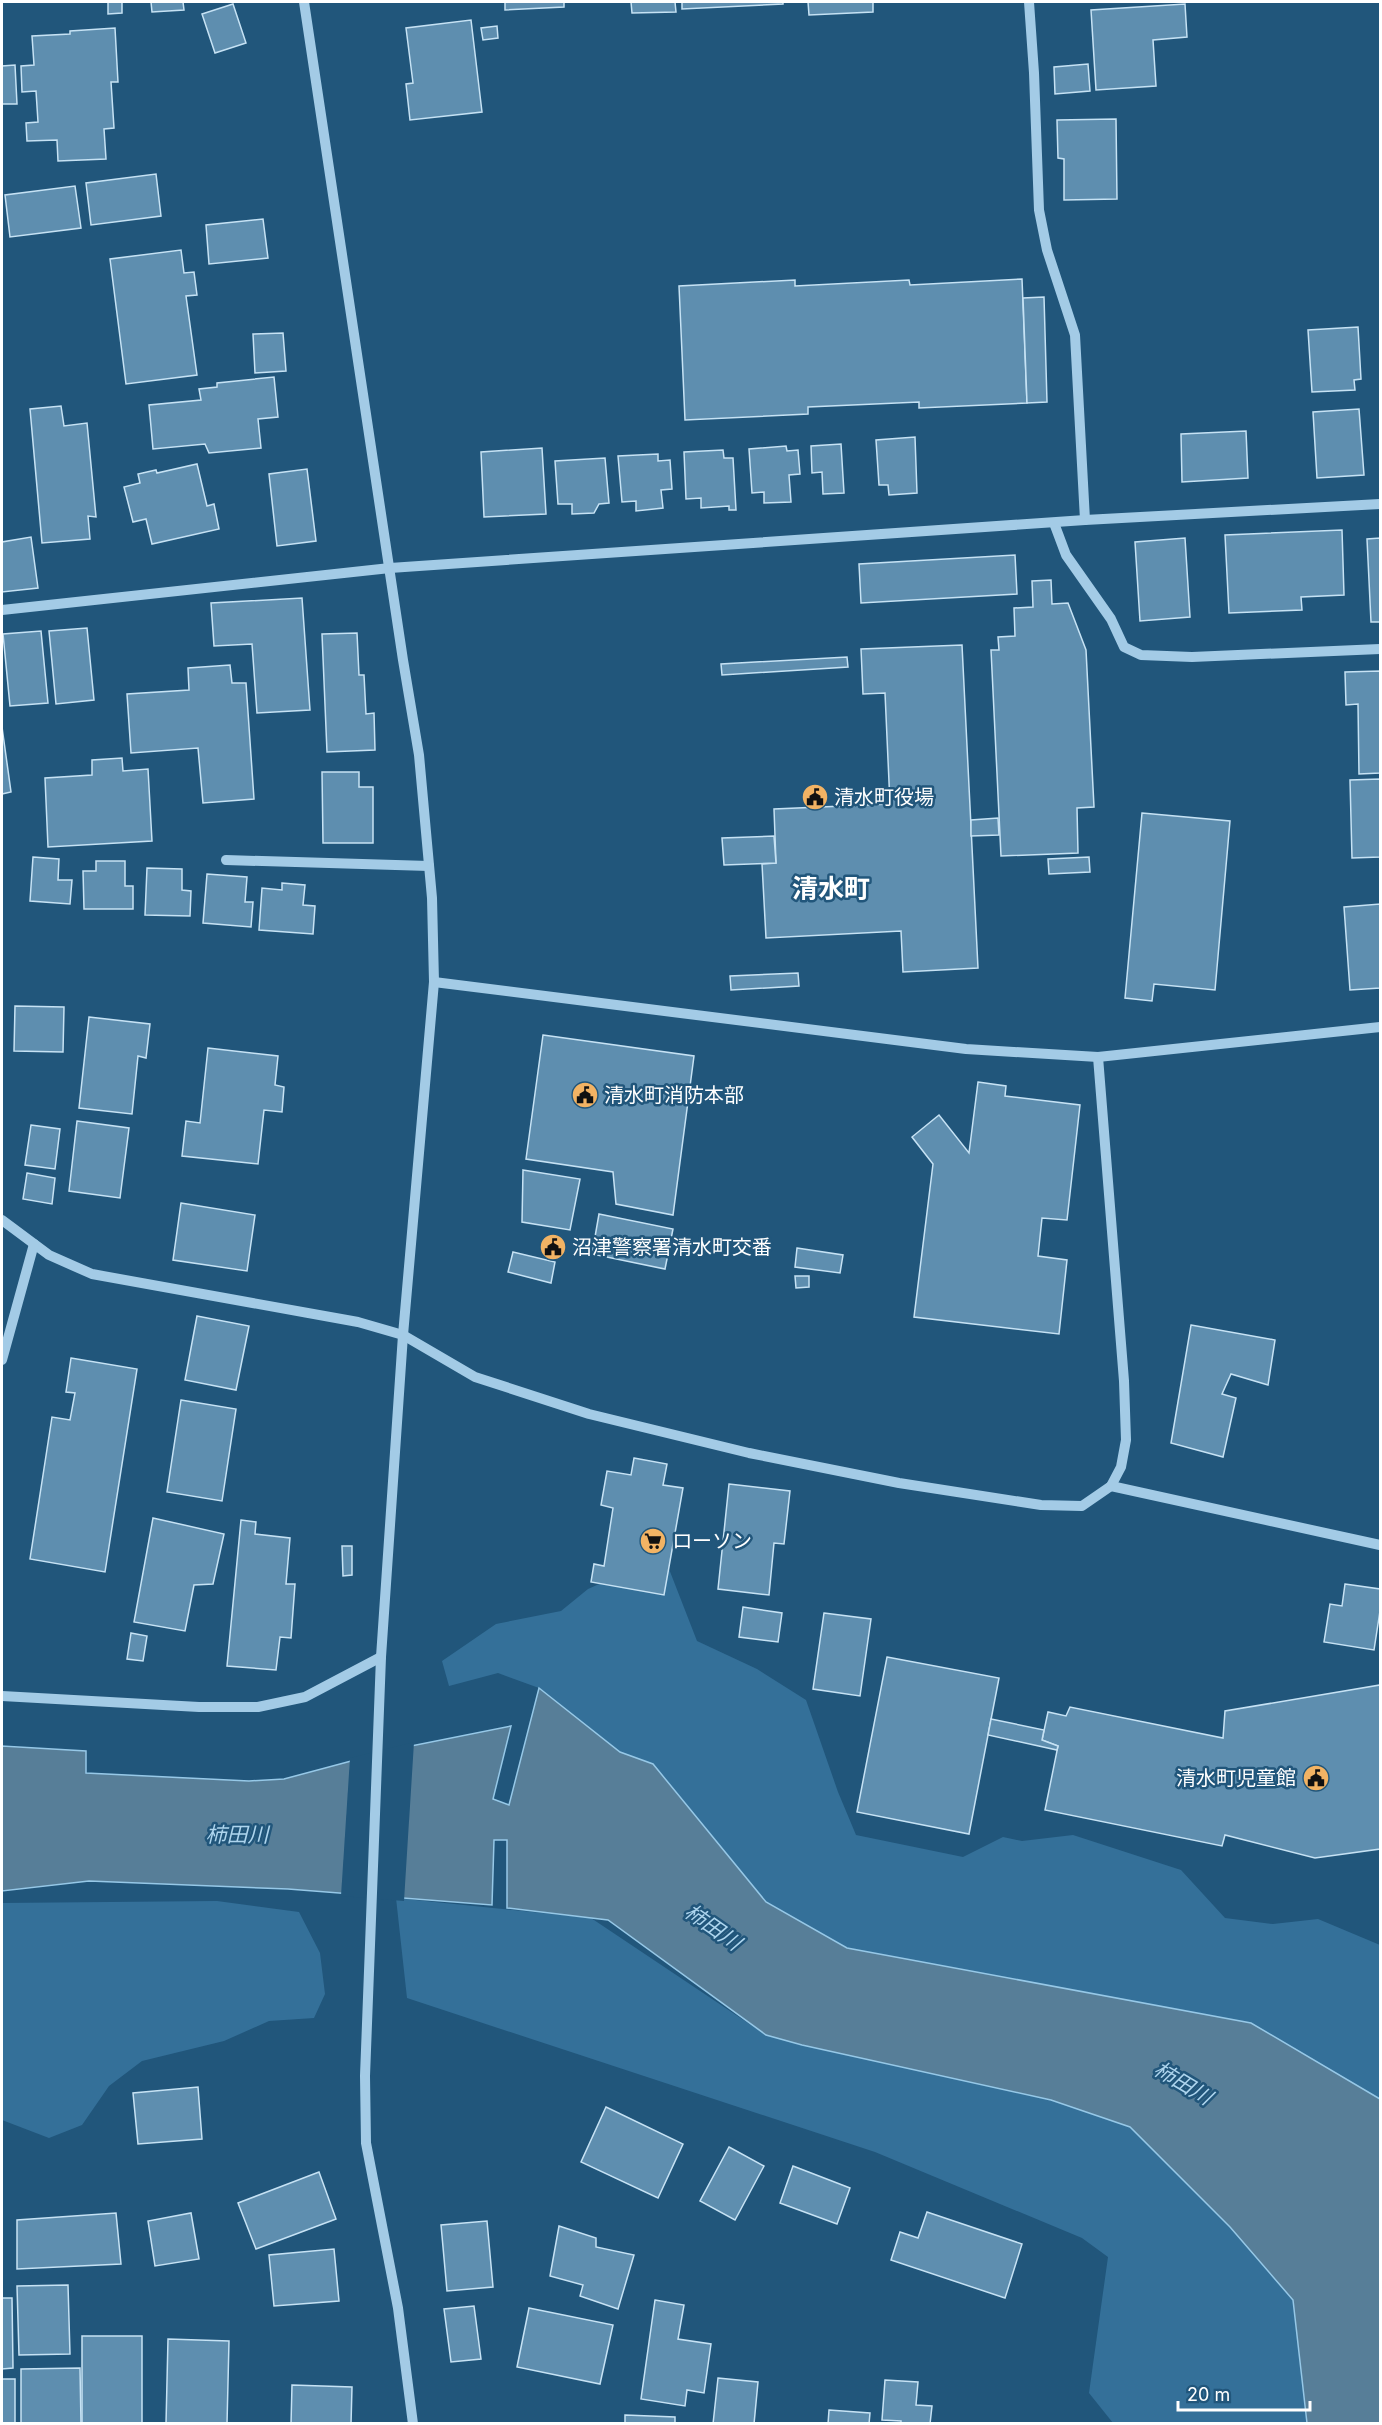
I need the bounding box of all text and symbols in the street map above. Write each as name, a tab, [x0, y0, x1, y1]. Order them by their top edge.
public building icon: 清水町役場	[800, 782, 830, 812]
place label: 清水町役場	[834, 785, 934, 809]
district label: 清水町	[792, 873, 870, 904]
public building icon: 清水町消防本部	[570, 1080, 600, 1110]
place label: 清水町消防本部	[604, 1083, 744, 1107]
public building icon: 沼津警察署清水町交番	[538, 1232, 568, 1262]
place label: 沼津警察署清水町交番	[572, 1235, 772, 1259]
supermarket icon: ローソン	[638, 1526, 668, 1556]
place label: ローソン	[672, 1529, 752, 1553]
public building icon: 清水町児童館	[1301, 1763, 1331, 1793]
place label: 清水町児童館	[1176, 1766, 1296, 1790]
water label: 柿田川	[206, 1822, 270, 1847]
water label: 柿田川	[680, 1899, 748, 1956]
water label: 柿田川	[1150, 2056, 1218, 2111]
scale bar	[1178, 2374, 1310, 2412]
text: 20 m	[1187, 2384, 1230, 2405]

